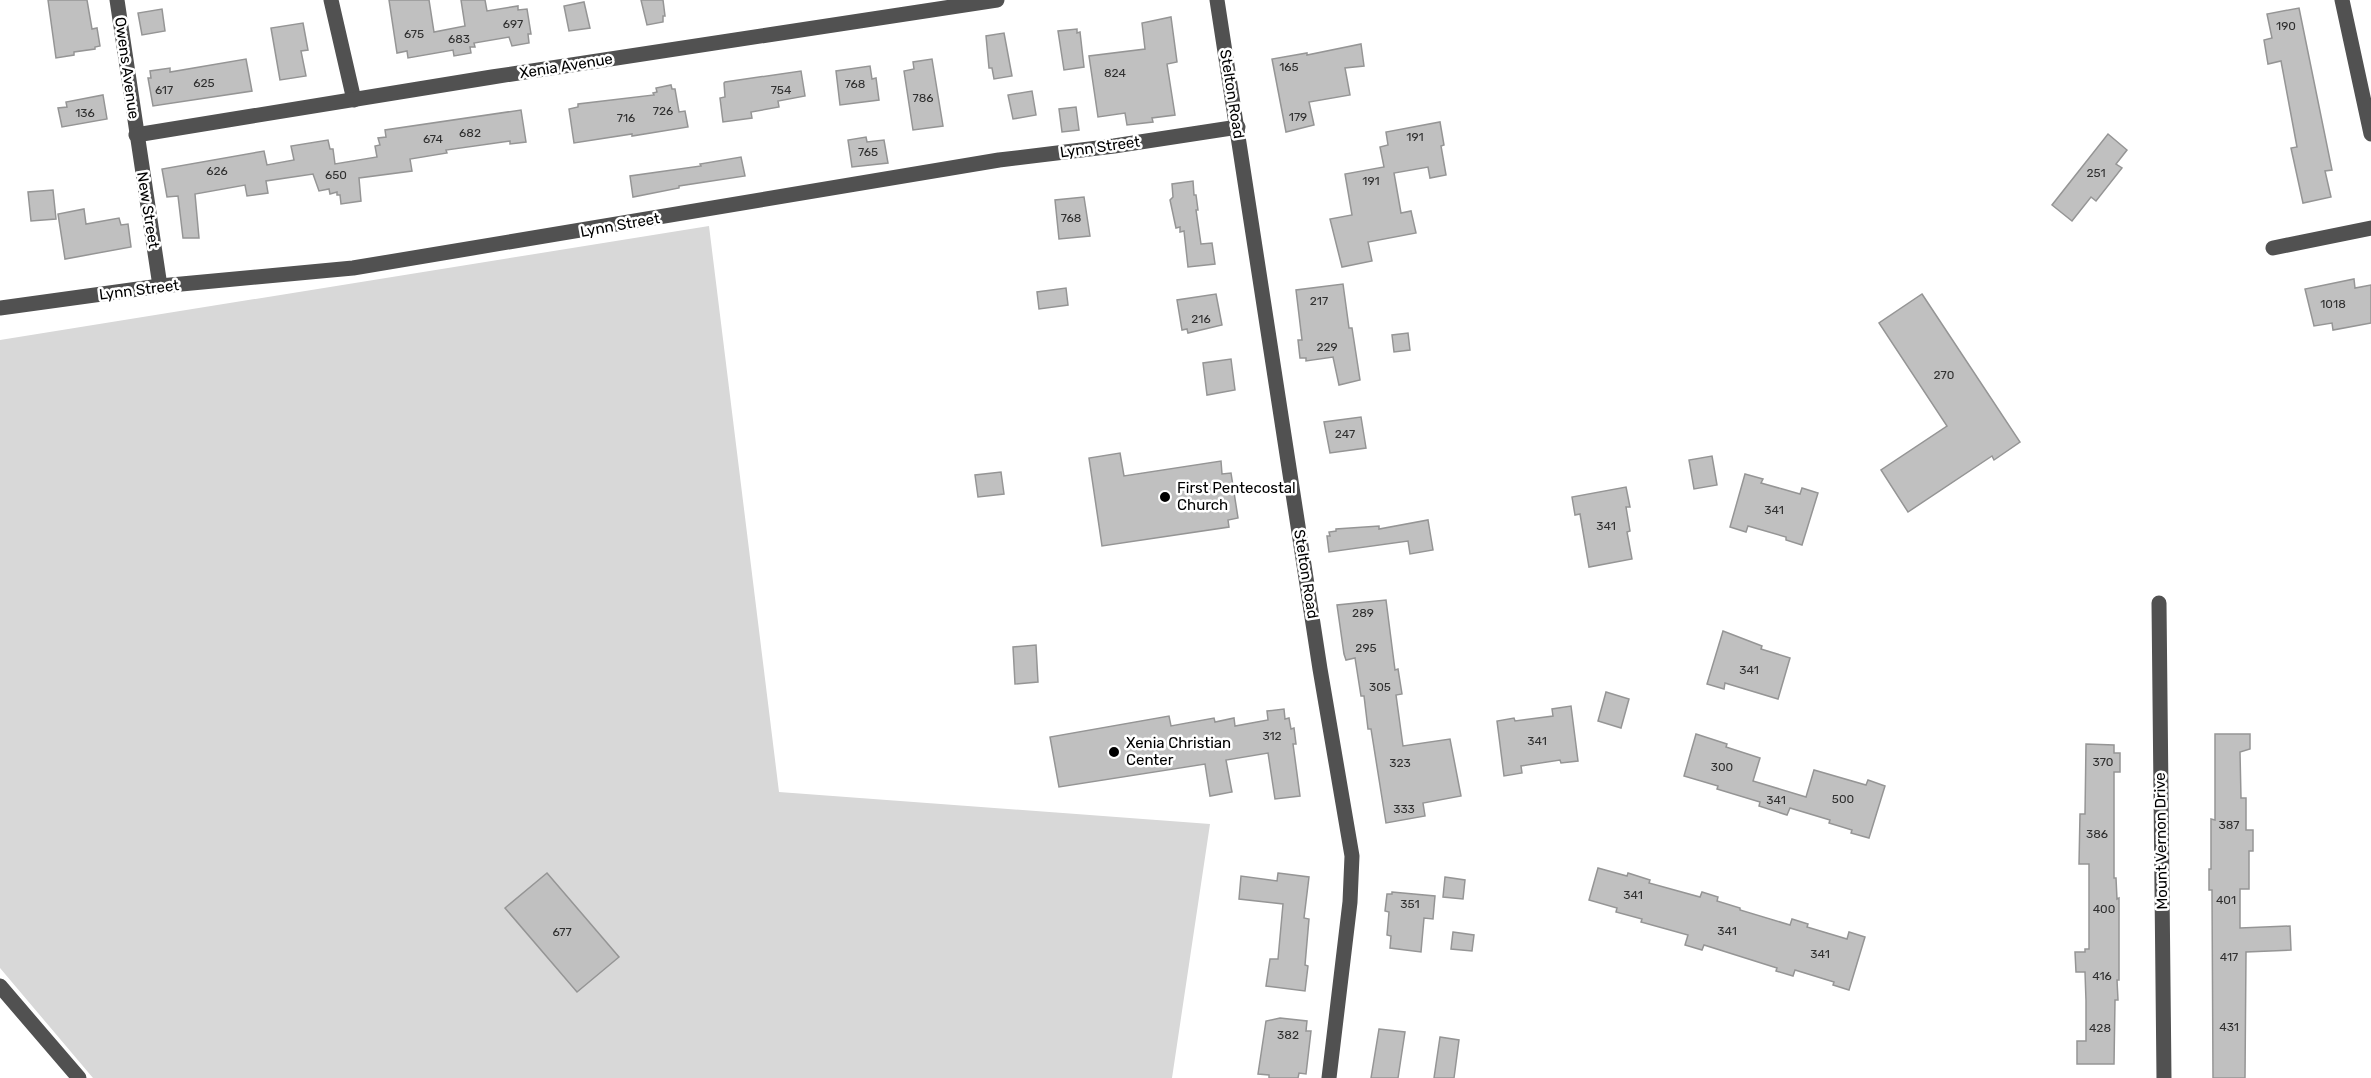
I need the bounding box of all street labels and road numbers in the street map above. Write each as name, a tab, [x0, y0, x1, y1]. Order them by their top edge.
street label: Owens Avenue	[111, 16, 143, 120]
street label: Stelton Road	[1216, 48, 1248, 140]
street label: Xenia Avenue	[518, 50, 614, 82]
street label: Lynn Street	[1059, 132, 1141, 162]
street label: New Street	[133, 170, 163, 250]
street label: Lynn Street	[579, 209, 661, 241]
street label: Lynn Street	[98, 276, 180, 304]
street label: Stelton Road	[1290, 528, 1322, 620]
street label: Mount Vernon Drive	[2151, 772, 2171, 910]

